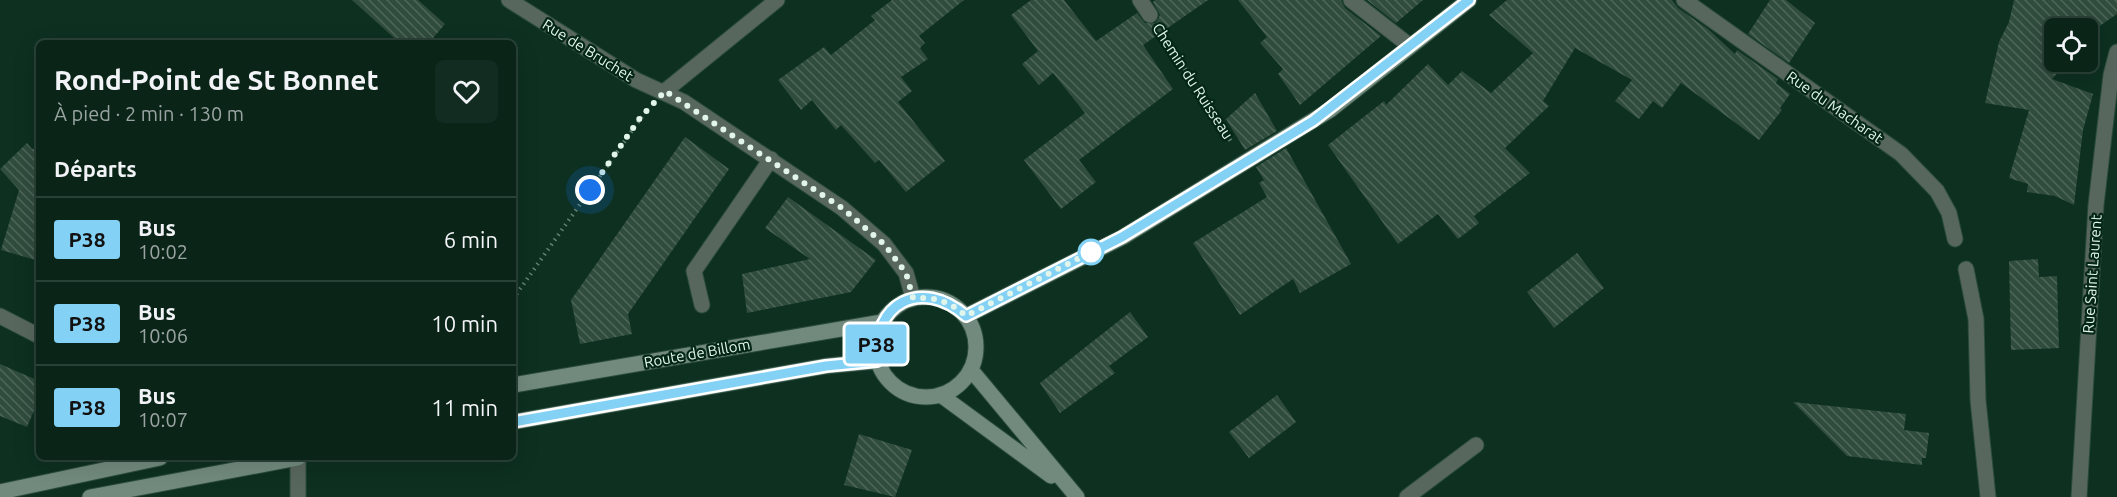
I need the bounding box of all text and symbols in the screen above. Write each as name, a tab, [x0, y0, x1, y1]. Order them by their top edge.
street label: Rue de Bruchet	[540, 15, 637, 85]
map controls	[2044, 18, 2098, 72]
button: locate	[2044, 18, 2098, 72]
street label: Chemin du Ruisseau	[1149, 20, 1237, 142]
button: heart	[435, 60, 498, 123]
text: Rond-Point de St Bonnet	[54, 64, 379, 95]
street label: Rue du Macharat	[1784, 67, 1887, 147]
text: À pied · 2 min · 130 m	[54, 102, 244, 125]
text: Départs	[54, 156, 137, 181]
your location	[575, 175, 605, 205]
street label: Rue Saint Laurent	[2079, 214, 2105, 334]
text: Bus	[138, 215, 176, 240]
text: P38	[69, 227, 105, 251]
text: 6 min	[444, 227, 498, 252]
unlabelled marker	[1078, 239, 1104, 265]
text: 10:02	[138, 240, 188, 263]
text: Bus	[138, 299, 176, 324]
text: P38	[69, 311, 105, 335]
text: 10 min	[431, 311, 498, 336]
text: 10:06	[138, 324, 188, 347]
line badge: P38	[842, 324, 910, 364]
text: P38	[858, 332, 894, 356]
street label: Route de Billom	[643, 335, 751, 371]
text: Bus	[138, 383, 176, 408]
text: P38	[69, 395, 105, 419]
text: 11 min	[431, 395, 498, 420]
text: 10:07	[138, 408, 188, 431]

